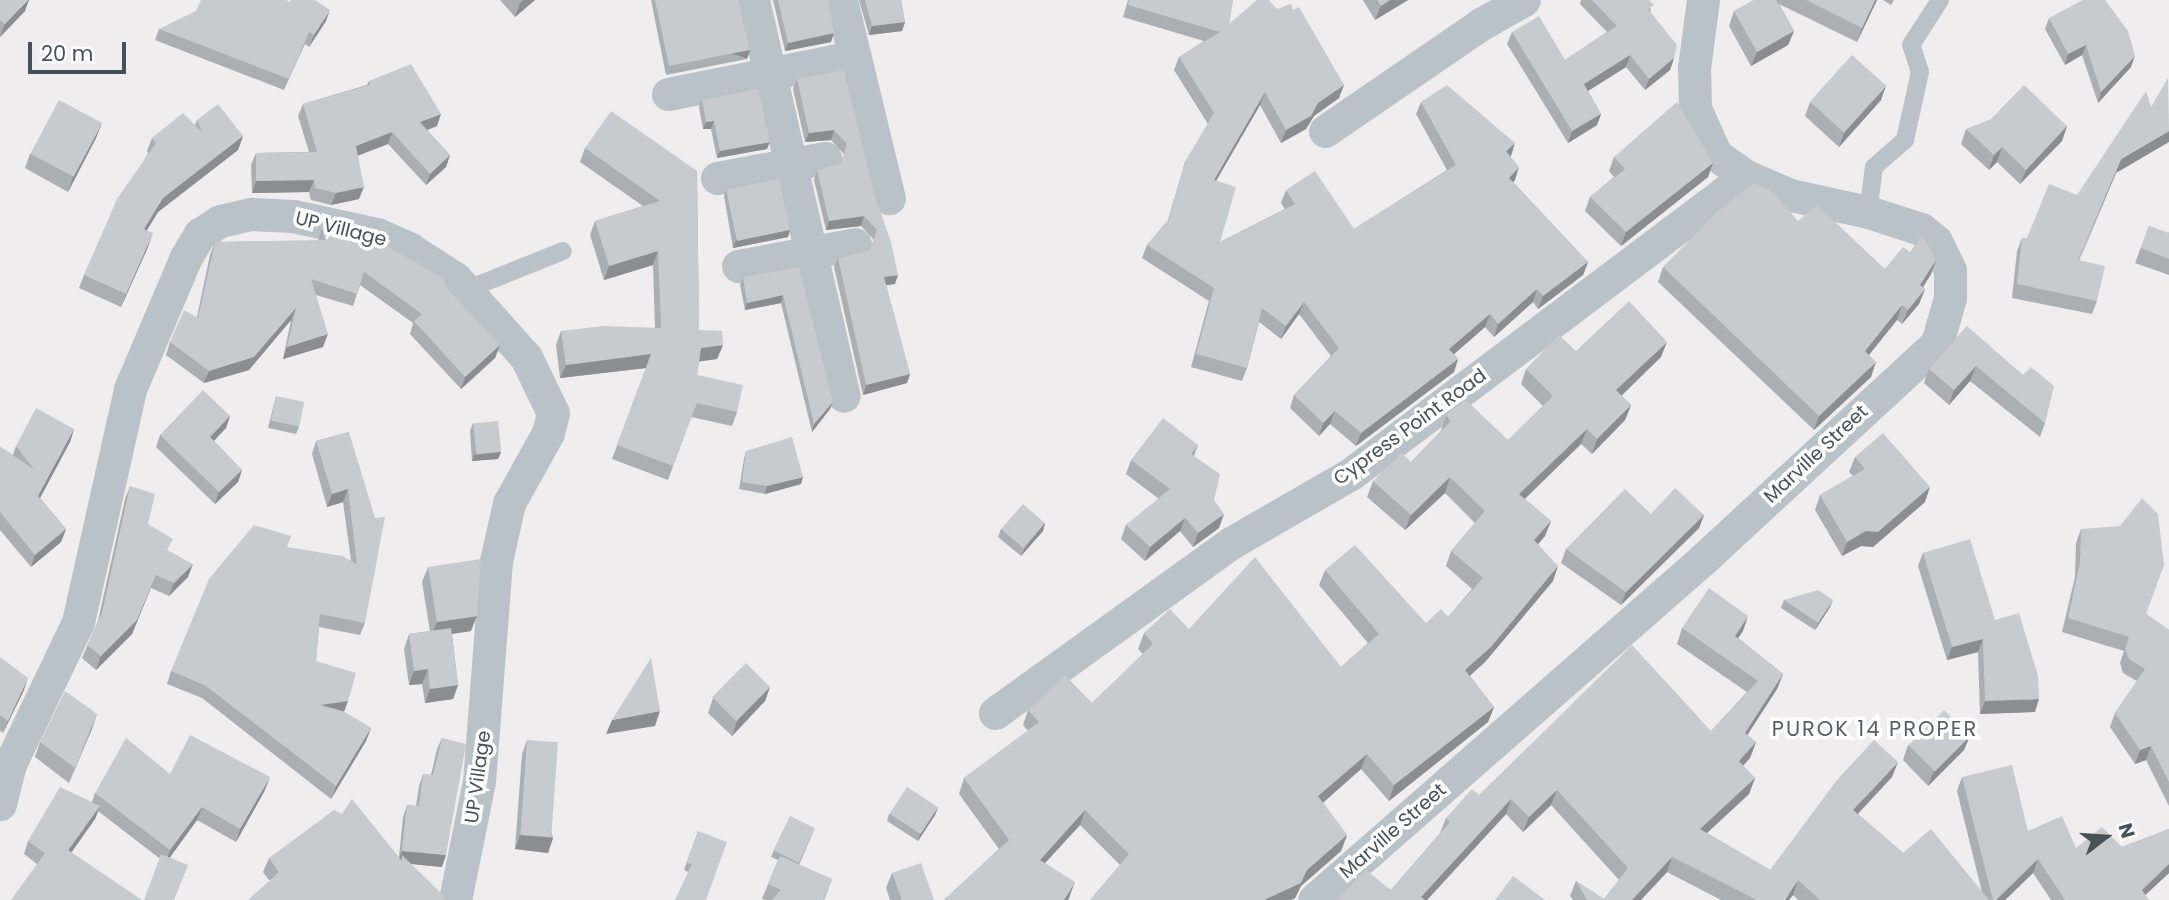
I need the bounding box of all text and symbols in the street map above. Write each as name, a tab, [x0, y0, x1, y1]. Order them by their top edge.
scale bar	[32, 28, 130, 72]
text: 20 m	[41, 39, 94, 68]
street label: UP Village	[293, 207, 389, 251]
street label: Cypress Point Road	[1329, 364, 1491, 490]
street label: Marville Street	[1759, 400, 1873, 508]
district label: PUROK 14 PROPER	[1774, 716, 1976, 742]
street label: UP Village	[460, 729, 496, 825]
street label: Marville Street	[1335, 779, 1451, 883]
north arrow	[2071, 802, 2141, 872]
text: N	[2112, 820, 2142, 841]

